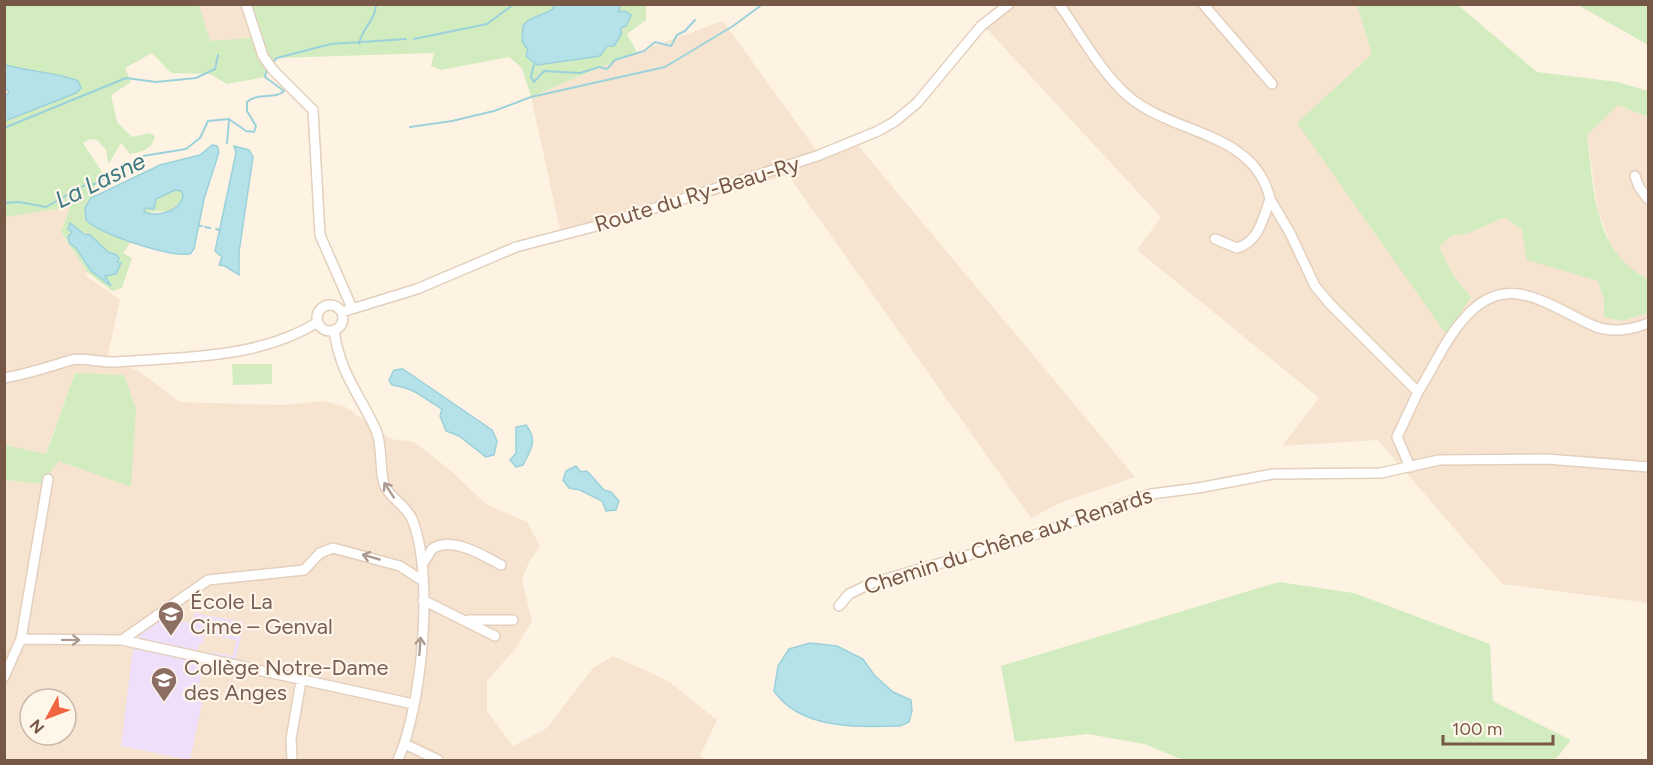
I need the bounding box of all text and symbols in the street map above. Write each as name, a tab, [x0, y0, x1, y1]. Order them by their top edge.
water label: La Lasne	[50, 146, 150, 214]
street label: Route du Ry-Beau-Ry	[591, 150, 803, 238]
one-way arrow	[383, 482, 396, 499]
street label: Chemin du Chêne aux Renards	[860, 482, 1156, 600]
one-way arrow	[361, 551, 380, 562]
place label: École La Cime – Genval	[190, 588, 333, 640]
school or university icon: École La Cime – Genval	[156, 599, 186, 637]
one-way arrow	[61, 634, 81, 645]
one-way arrow	[415, 637, 426, 656]
place label: Collège Notre-Dame des Anges	[184, 654, 389, 706]
school or university icon: Collège Notre-Dame des Anges	[149, 665, 179, 703]
north arrow	[18, 687, 78, 747]
scale bar	[1443, 708, 1552, 746]
text: N	[26, 716, 48, 737]
text: 100 m	[1452, 718, 1502, 740]

